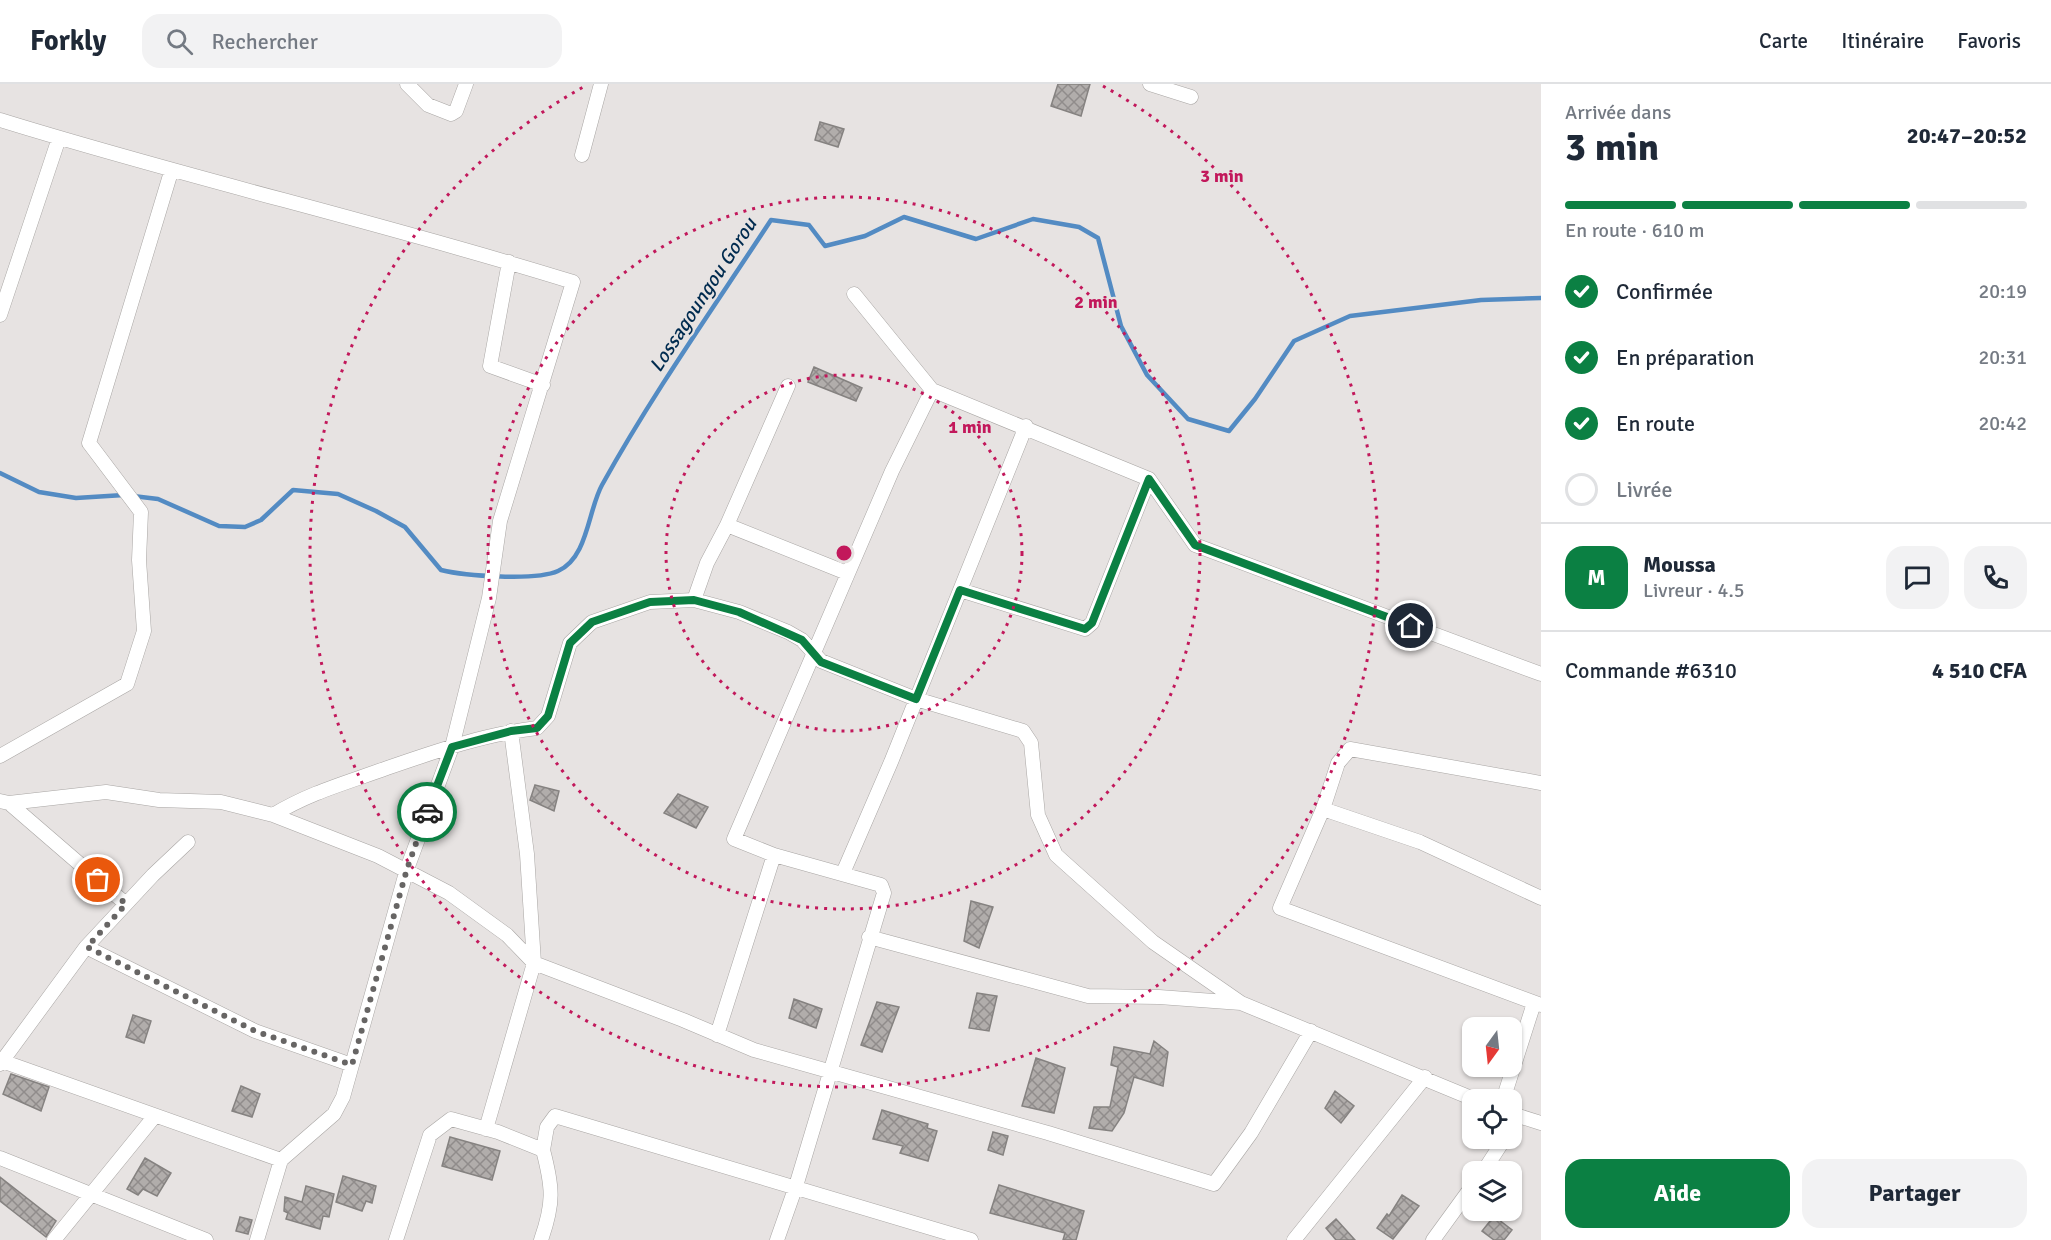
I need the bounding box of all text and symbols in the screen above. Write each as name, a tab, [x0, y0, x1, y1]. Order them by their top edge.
search box	[142, 14, 562, 68]
text: Forkly	[30, 24, 106, 58]
icon: search	[163, 25, 196, 58]
text: Rechercher	[211, 28, 318, 55]
text: Carte	[1759, 28, 1808, 54]
text: Itinéraire	[1841, 28, 1924, 54]
text: Favoris	[1957, 28, 2021, 54]
text: Arrivée dans	[1565, 100, 1671, 125]
text: 20:47–20:52	[1907, 122, 2027, 149]
text: 3 min	[1565, 123, 1659, 171]
text: 3 min	[1200, 165, 1244, 187]
water label: Lossagoungou Gorou	[644, 212, 763, 377]
text: En route · 610 m	[1565, 218, 1704, 243]
icon: check	[1565, 275, 1598, 308]
text: Confirmée	[1616, 278, 1713, 305]
text: 20:19	[1978, 279, 2027, 304]
text: 2 min	[1074, 291, 1118, 313]
icon: check	[1565, 341, 1598, 374]
text: En préparation	[1616, 344, 1755, 371]
text: 20:31	[1978, 345, 2027, 370]
icon: check	[1565, 407, 1598, 440]
text: En route	[1616, 410, 1695, 437]
text: 20:42	[1978, 411, 2027, 436]
text: 1 min	[948, 416, 992, 438]
text: Livrée	[1616, 476, 1673, 503]
centre of rings	[834, 543, 854, 563]
button: chat	[1886, 546, 1949, 609]
button: phone	[1964, 546, 2027, 609]
text: Moussa	[1643, 551, 1716, 578]
text: M	[1587, 564, 1606, 591]
text: Livreur · 4.5	[1643, 578, 1744, 603]
pin	[1385, 600, 1436, 651]
icon: home	[1394, 609, 1427, 642]
text: Commande #6310	[1565, 657, 1737, 684]
text: 4 510 CFA	[1932, 657, 2027, 684]
courier	[397, 782, 457, 842]
icon: car	[411, 796, 444, 829]
pin	[72, 854, 123, 905]
icon: bag	[81, 863, 114, 896]
north arrow	[1462, 1017, 1522, 1077]
map controls	[1462, 1017, 1522, 1221]
button: locate	[1462, 1089, 1522, 1149]
button: Aide	[1565, 1159, 1790, 1228]
button: Partager	[1802, 1159, 2027, 1228]
button: layers	[1462, 1161, 1522, 1221]

